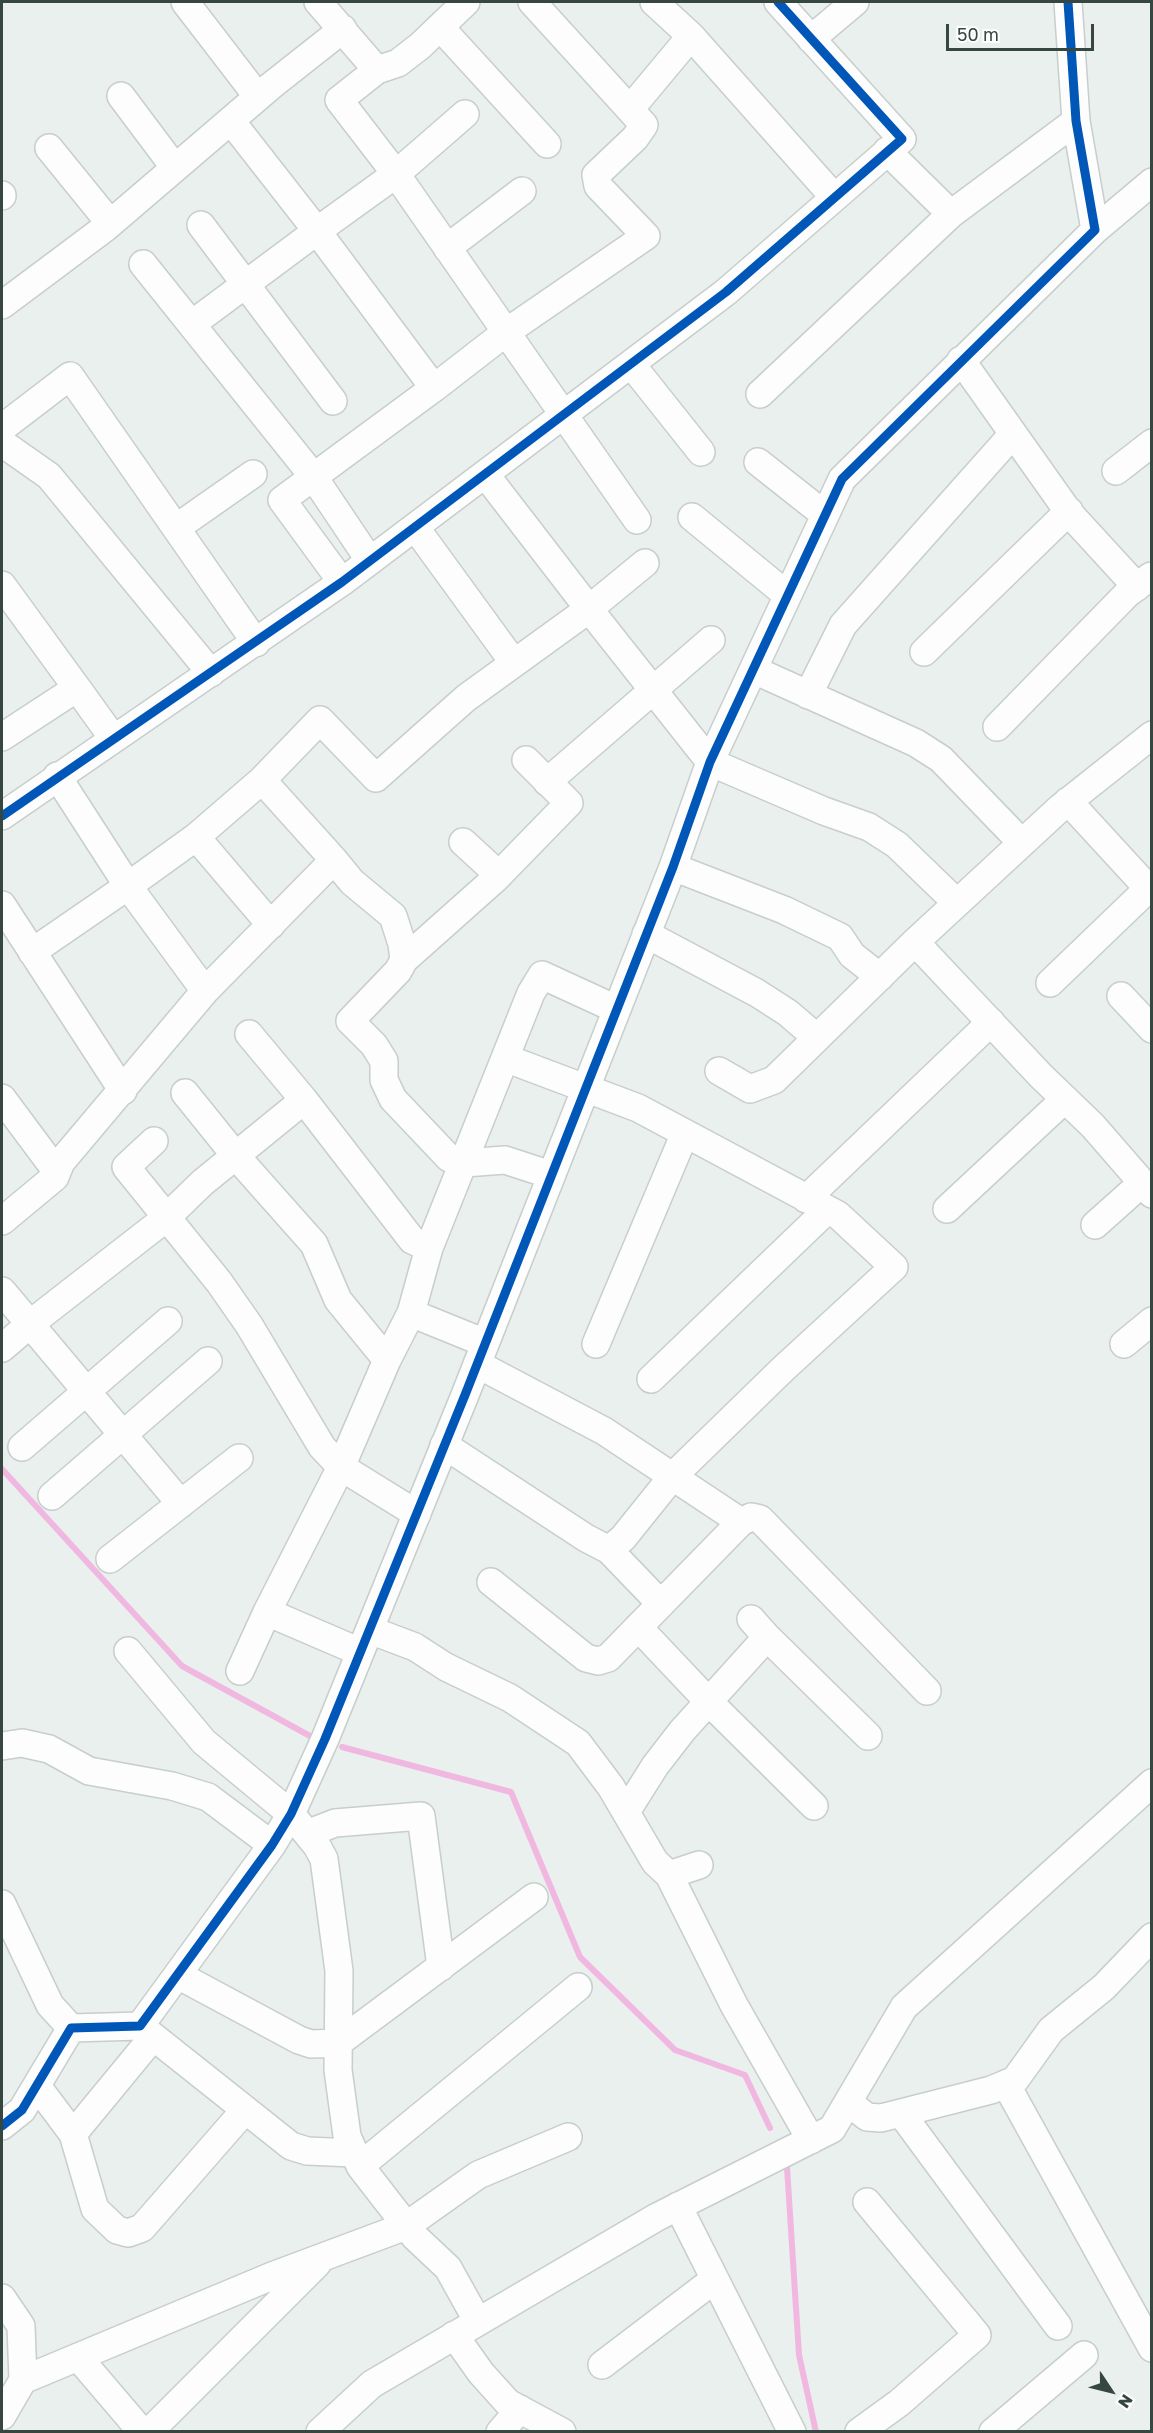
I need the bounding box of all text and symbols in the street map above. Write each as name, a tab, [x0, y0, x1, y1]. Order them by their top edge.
scale bar	[949, 12, 1098, 50]
text: 50 m	[957, 23, 999, 45]
north arrow	[1081, 2361, 1141, 2421]
text: N	[1114, 2391, 1137, 2412]

